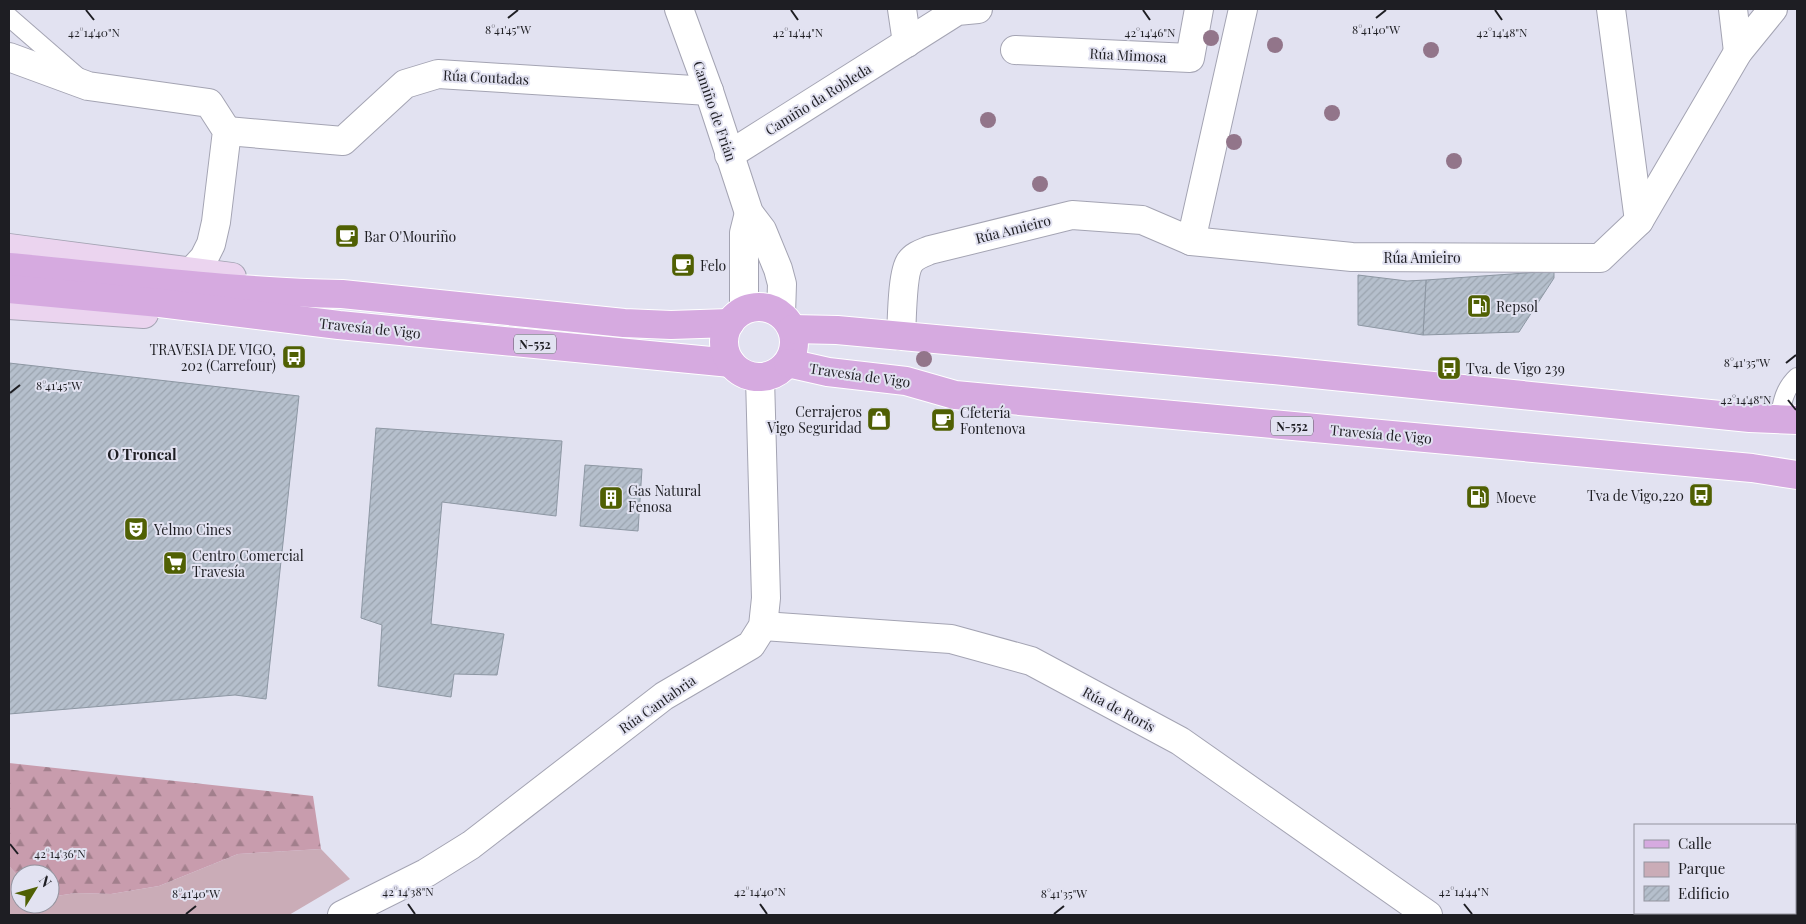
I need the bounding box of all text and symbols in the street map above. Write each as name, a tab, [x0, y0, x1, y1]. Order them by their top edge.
text: 8°41'45"W	[485, 21, 531, 37]
text: 8°41'40"W	[1352, 21, 1400, 37]
text: 42°14'40"N	[68, 24, 120, 40]
text: 42°14'44"N	[773, 24, 824, 40]
text: 42°14'46"N	[1125, 24, 1176, 40]
text: 42°14'48"N	[1476, 24, 1528, 40]
street label: Rúa Mimosa	[1089, 43, 1167, 67]
street label: Camiño de Frián	[689, 58, 741, 164]
street label: Camiño da Robleda	[761, 59, 875, 139]
street label: Rúa Coutadas	[442, 65, 530, 89]
street label: Rúa Amieiro	[973, 210, 1053, 248]
cafe icon: Bar O'Mouriño	[334, 223, 360, 249]
place label: Bar O'Mouriño	[364, 227, 457, 246]
street label: Rúa Amieiro	[1383, 248, 1461, 267]
cafe icon: Felo	[670, 252, 696, 278]
place label: Felo	[700, 256, 727, 275]
fuel station icon: Repsol	[1466, 293, 1492, 319]
place label: Repsol	[1496, 297, 1538, 316]
street label: Travesía de Vigo	[318, 313, 422, 343]
road number: N-552	[514, 334, 556, 354]
place label: TRAVESIA DE VIGO, 202 (Carrefour)	[150, 340, 276, 375]
bus stop icon: TRAVESIA DE VIGO, 202 (Carrefour)	[281, 344, 307, 370]
text: 8°41'35"W	[1724, 354, 1770, 370]
bus stop icon: Tva. de Vigo 239	[1436, 355, 1462, 381]
street label: Travesía de Vigo	[808, 358, 912, 392]
place label: Tva. de Vigo 239	[1466, 359, 1565, 378]
text: 8°41'45"W	[36, 377, 82, 393]
text: 42°14'48"N	[1720, 391, 1772, 407]
place label: Cerrajeros Vigo Seguridad	[766, 402, 862, 437]
place label: Cfetería Fontenova	[960, 403, 1025, 438]
shop icon: Cerrajeros Vigo Seguridad	[866, 406, 892, 432]
cafe icon: Cfetería Fontenova	[930, 407, 956, 433]
road number: N-552	[1271, 416, 1313, 436]
street label: Travesía de Vigo	[1329, 420, 1433, 448]
district label: O Troncal	[107, 444, 177, 464]
place label: Gas Natural Fenosa	[628, 481, 701, 516]
bus stop icon: Tva de Vigo,220	[1688, 482, 1714, 508]
fuel station icon: Moeve	[1465, 484, 1491, 510]
building icon: Gas Natural Fenosa	[598, 485, 624, 511]
place label: Tva de Vigo,220	[1587, 486, 1684, 505]
place label: Moeve	[1496, 488, 1536, 507]
theatre icon: Yelmo Cines	[123, 516, 149, 542]
place label: Yelmo Cines	[153, 520, 231, 539]
place label: Centro Comercial Travesía	[192, 546, 304, 581]
supermarket icon: Centro Comercial Travesía	[162, 550, 188, 576]
street label: Rúa Cantabria	[615, 671, 699, 737]
street label: Rúa de Roris	[1079, 682, 1159, 736]
legend	[1634, 824, 1796, 914]
text: Calle	[1678, 833, 1712, 853]
text: 42°14'36"N	[34, 845, 86, 861]
text: Parque	[1678, 858, 1725, 878]
north arrow	[10, 864, 60, 914]
text: N	[35, 871, 56, 891]
text: 42°14'38"N	[382, 883, 434, 899]
text: 42°14'40"N	[734, 883, 786, 899]
text: 42°14'44"N	[1439, 883, 1490, 899]
text: Edificio	[1678, 883, 1729, 903]
text: 8°41'40"W	[172, 885, 220, 901]
text: 8°41'35"W	[1041, 885, 1087, 901]

